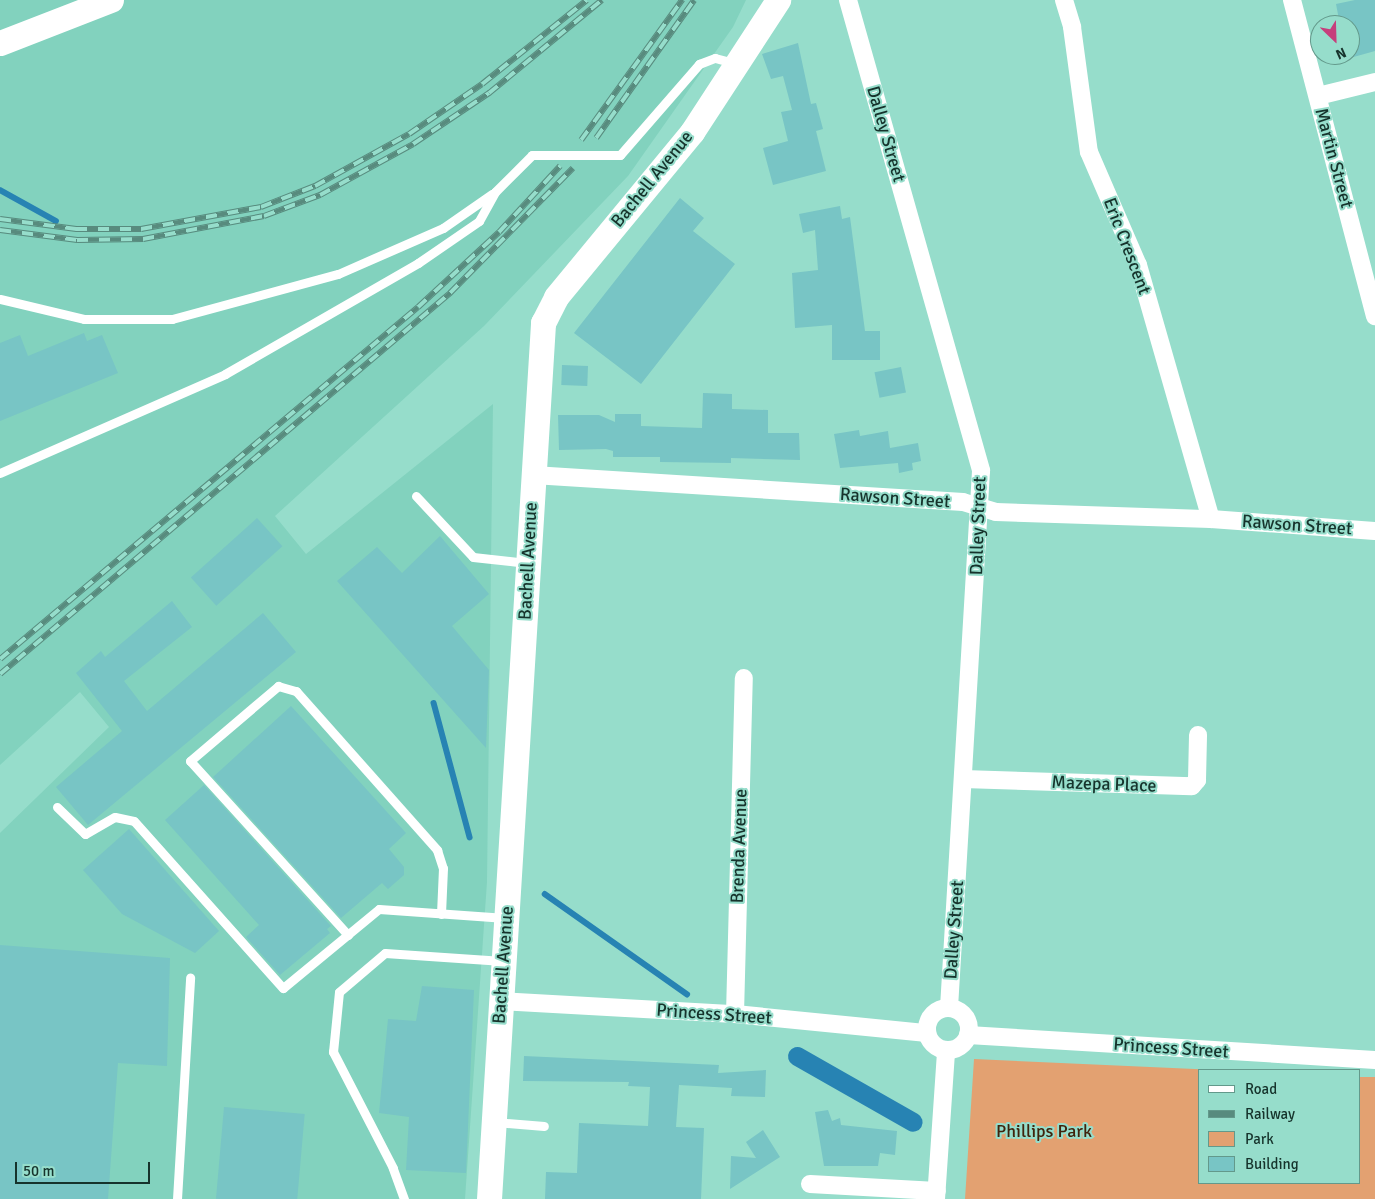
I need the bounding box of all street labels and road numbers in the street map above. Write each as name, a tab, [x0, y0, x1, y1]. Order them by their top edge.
street label: Dalley Street	[862, 84, 910, 184]
street label: Martin Street	[1310, 106, 1358, 210]
street label: Bachell Avenue	[607, 126, 697, 232]
street label: Eric Crescent	[1099, 195, 1155, 297]
street label: Dalley Street	[965, 476, 991, 576]
street label: Rawson Street	[839, 483, 951, 513]
street label: Bachell Avenue	[514, 502, 542, 620]
street label: Rawson Street	[1241, 510, 1353, 540]
street label: Mazepa Place	[1051, 771, 1157, 797]
street label: Brenda Avenue	[726, 788, 752, 904]
street label: Dalley Street	[940, 880, 968, 980]
street label: Bachell Avenue	[488, 905, 518, 1025]
street label: Princess Street	[656, 999, 772, 1029]
street label: Princess Street	[1113, 1033, 1229, 1063]

